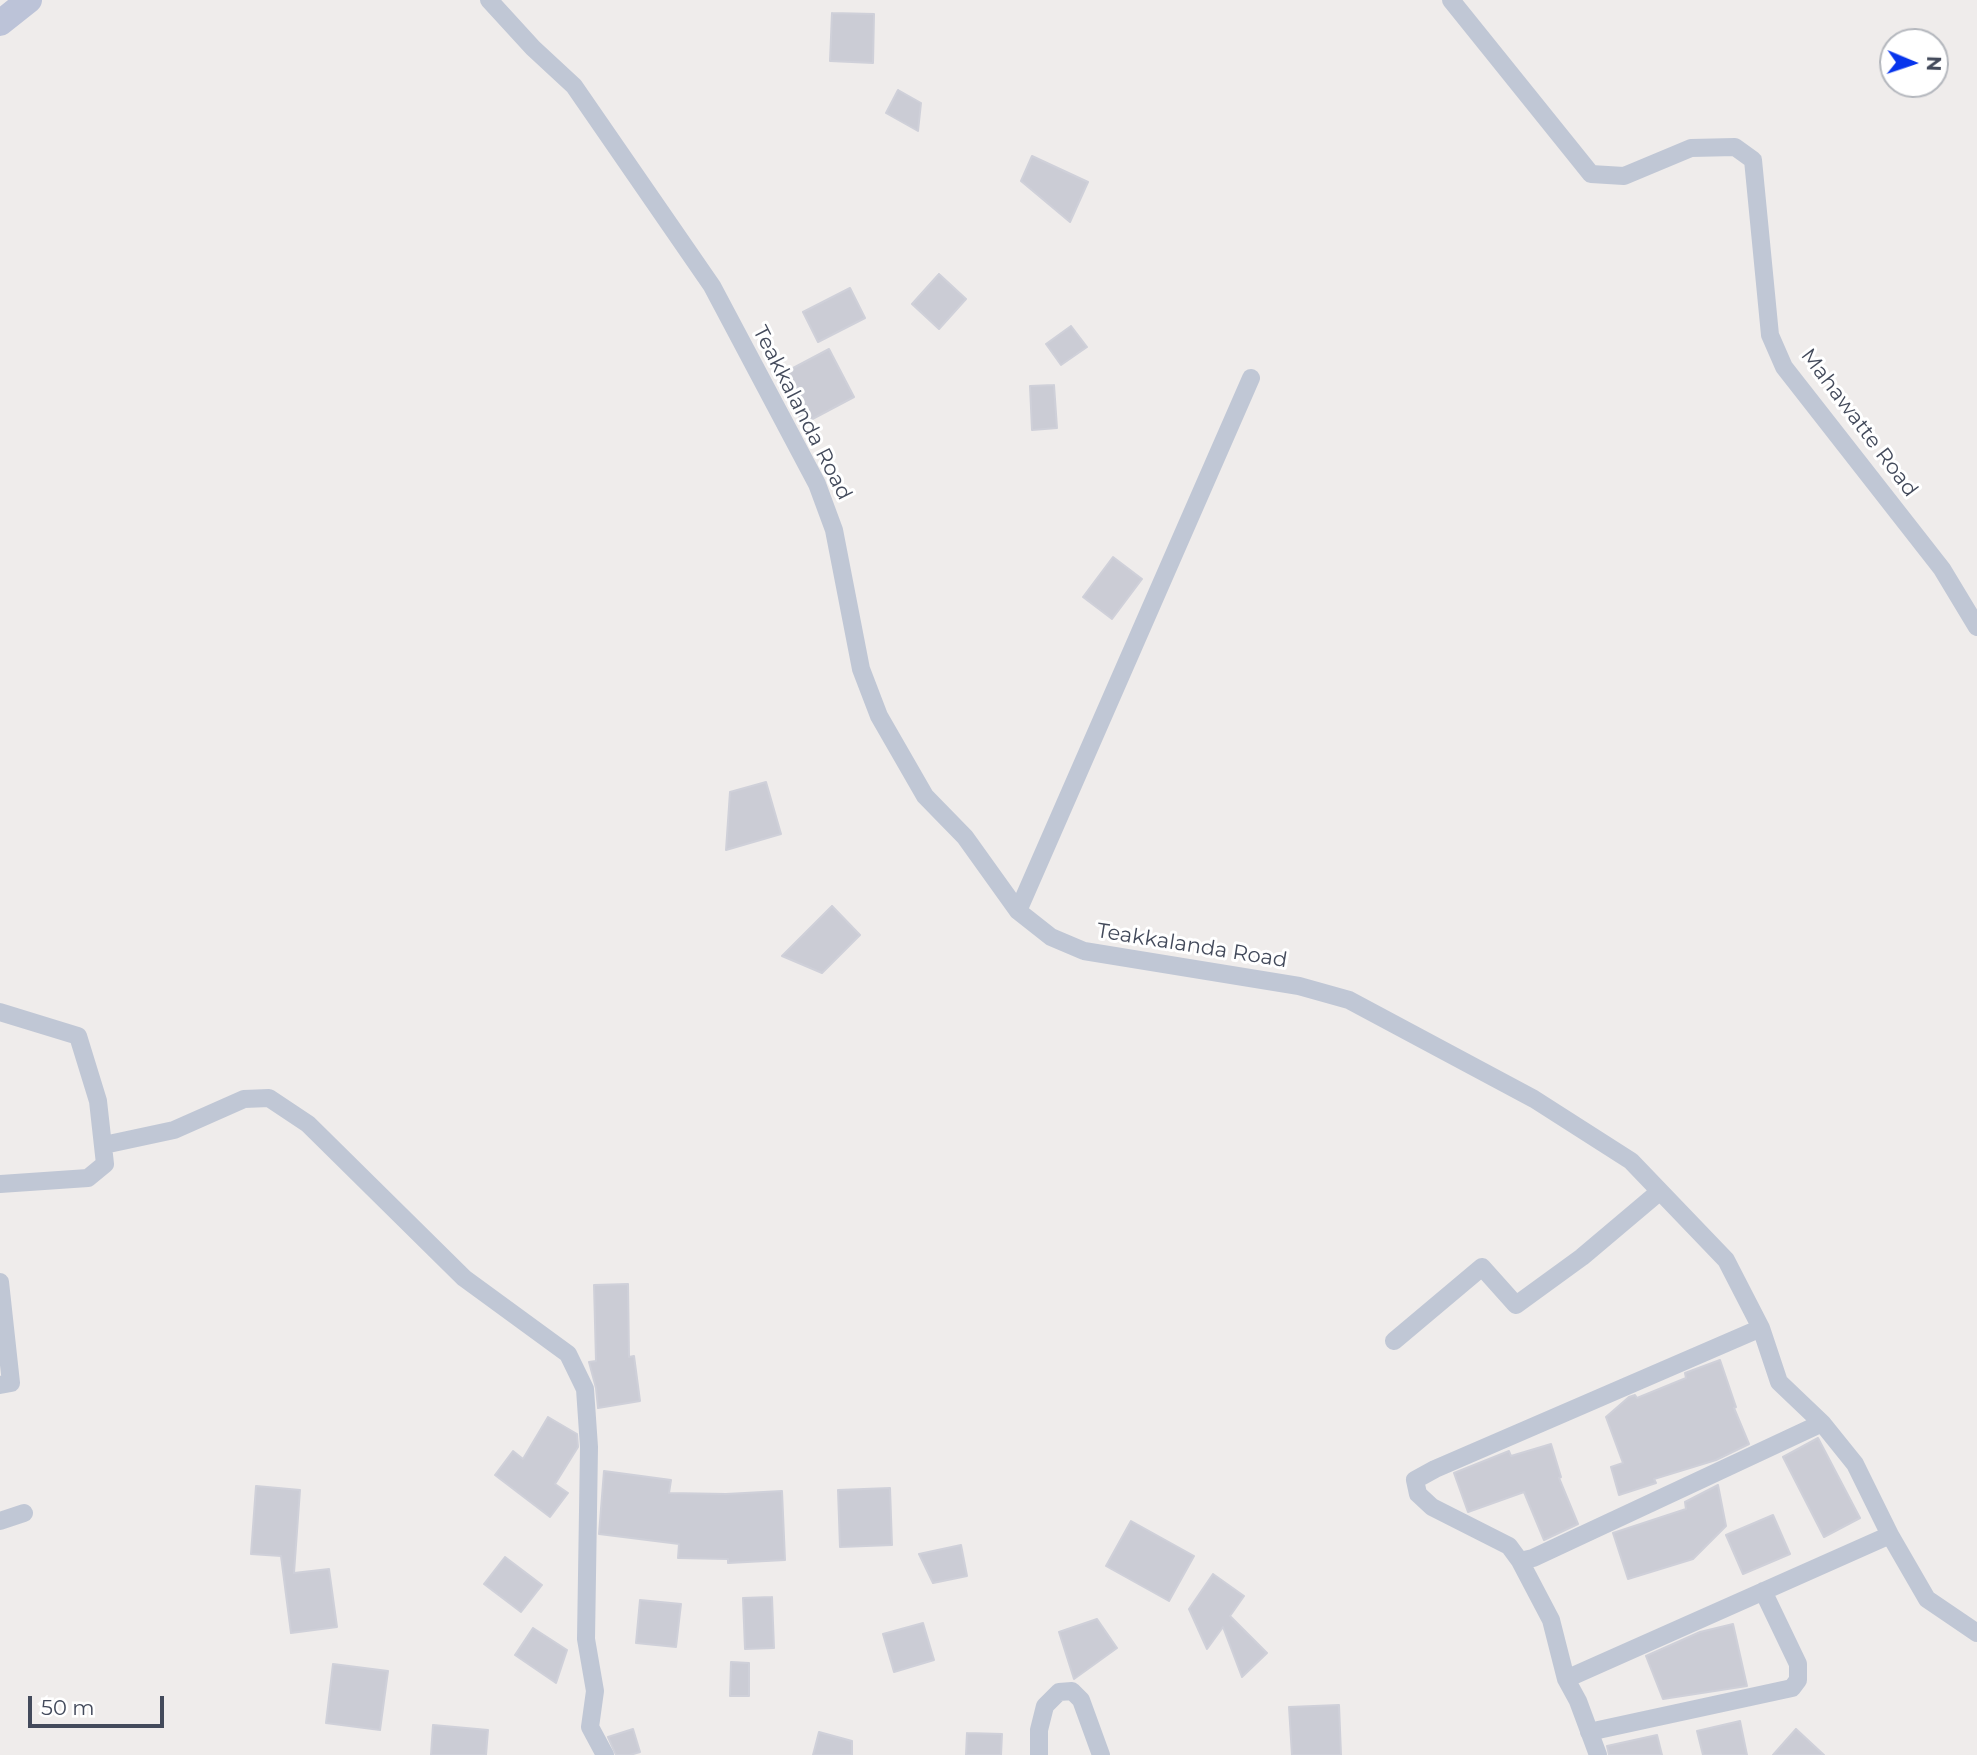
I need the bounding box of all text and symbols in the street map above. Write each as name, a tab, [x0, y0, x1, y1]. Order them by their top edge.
north arrow	[1879, 28, 1949, 98]
text: N	[1922, 56, 1945, 72]
street label: Teakkalanda Road	[747, 322, 857, 504]
street label: Mahawatte Road	[1795, 344, 1923, 502]
street label: Teakkalanda Road	[1095, 919, 1289, 973]
scale bar	[32, 1682, 168, 1726]
text: 50 m	[41, 1695, 95, 1720]

